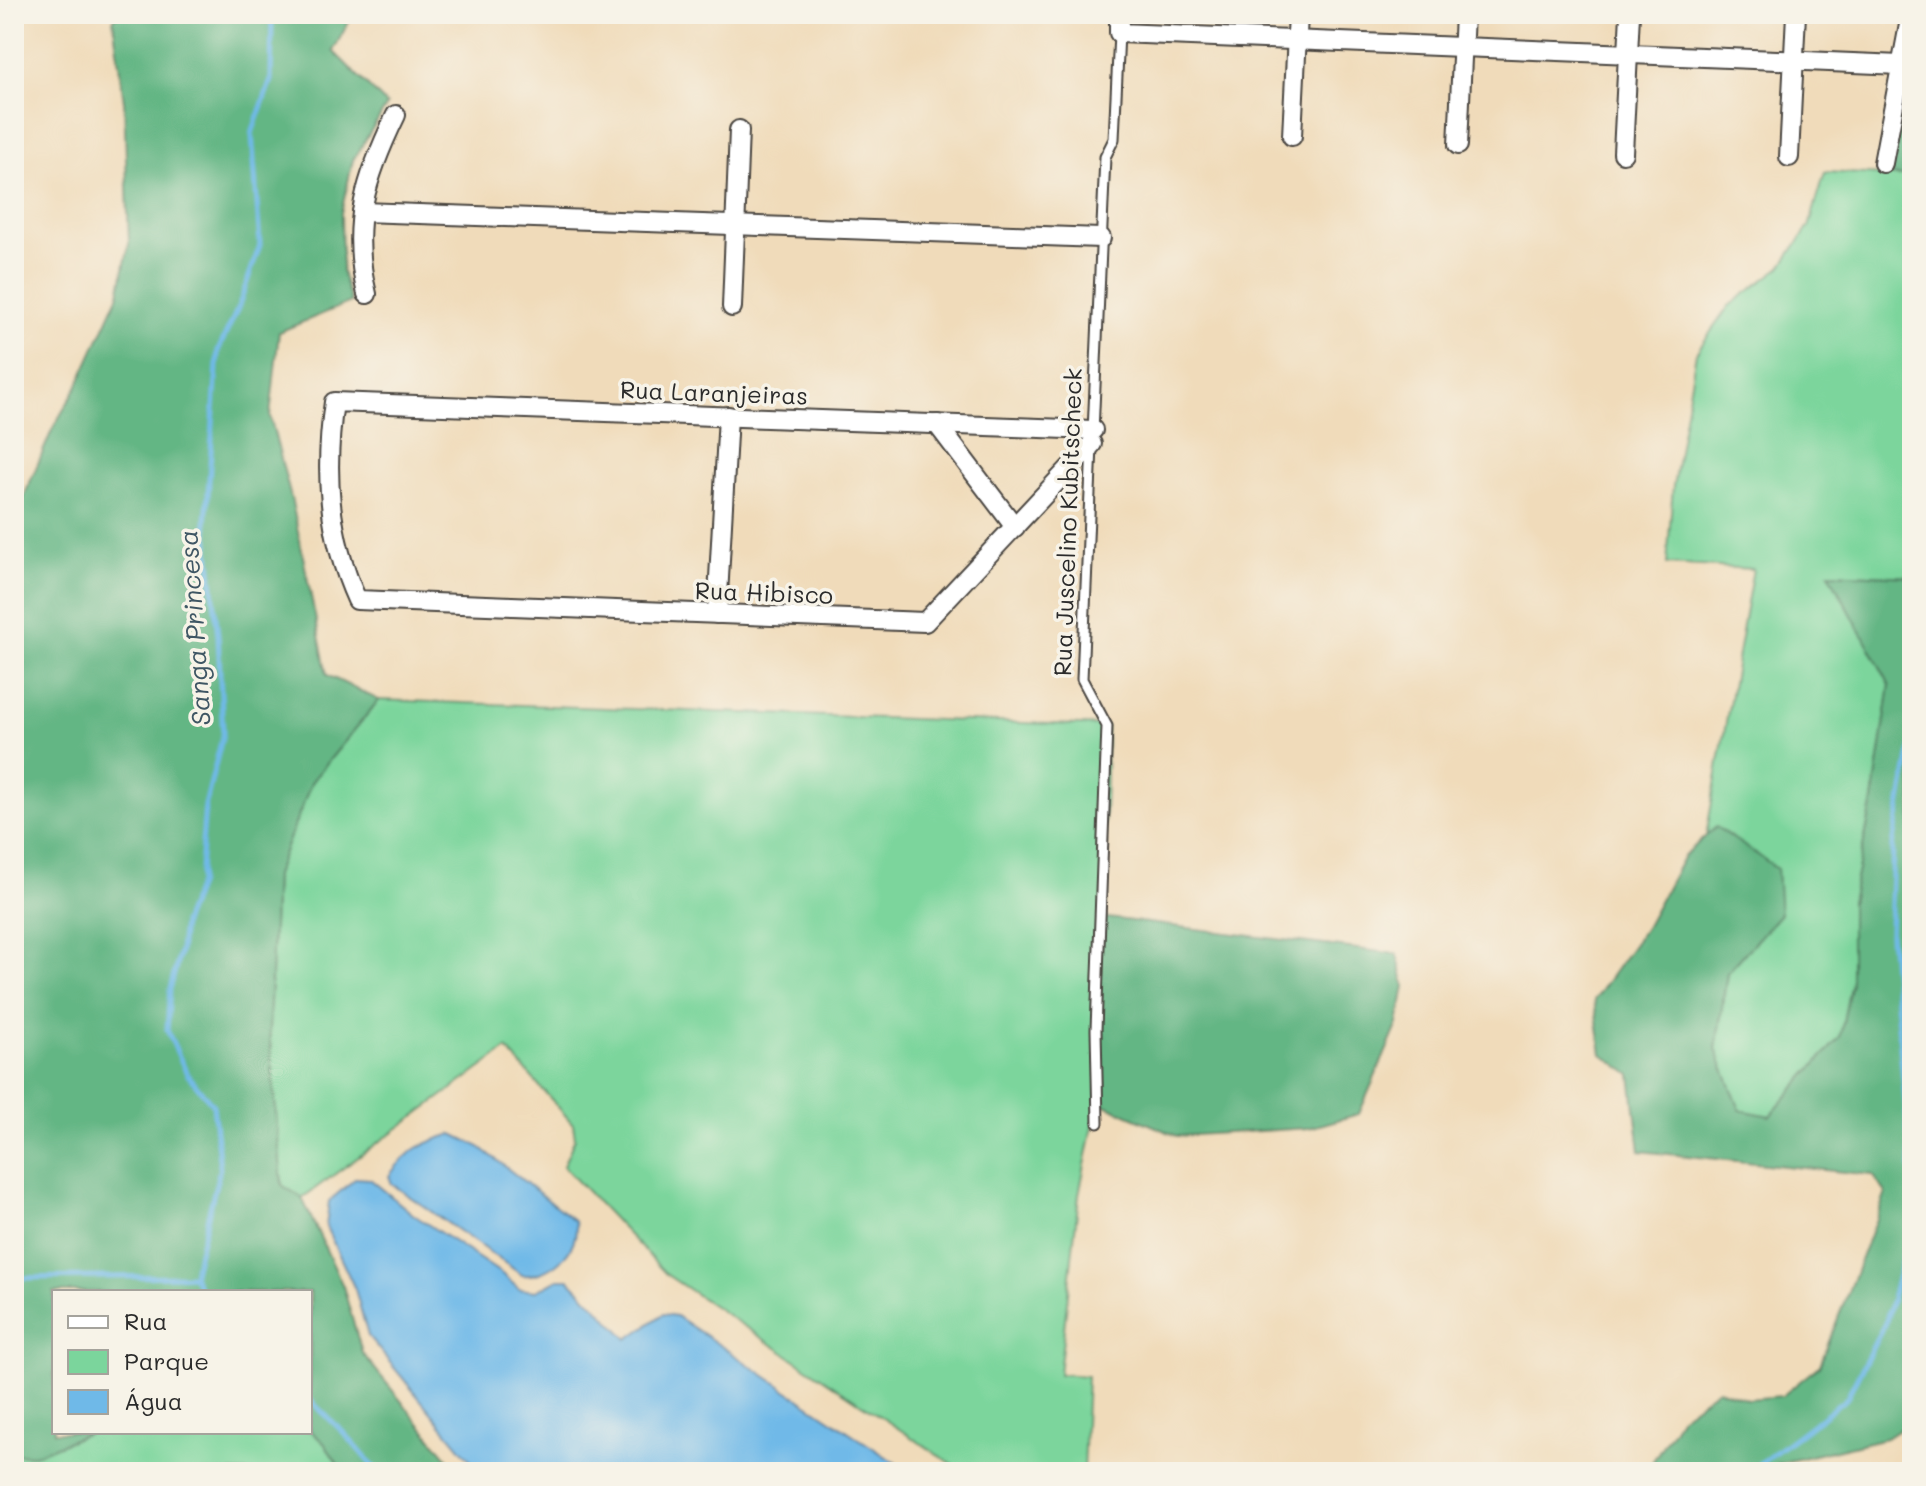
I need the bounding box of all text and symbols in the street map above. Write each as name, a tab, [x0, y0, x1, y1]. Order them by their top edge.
street label: Rua Juscelino Kubitscheck	[1046, 367, 1088, 677]
street label: Rua Laranjeiras	[620, 373, 808, 411]
water label: Sanga Princesa	[170, 529, 218, 727]
street label: Rua Hibisco	[694, 574, 834, 610]
legend	[52, 1290, 312, 1434]
text: Rua	[124, 1305, 167, 1336]
text: Parque	[124, 1345, 209, 1376]
text: Água	[124, 1385, 183, 1416]

